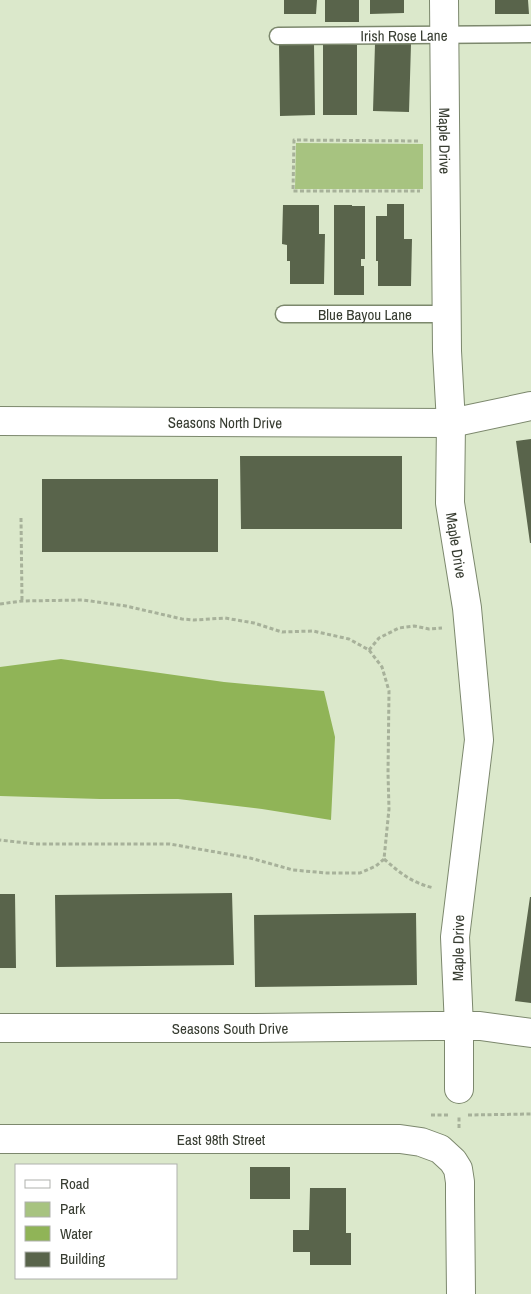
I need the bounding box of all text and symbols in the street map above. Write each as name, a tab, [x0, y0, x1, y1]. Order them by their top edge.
street label: Irish Rose Lane	[360, 24, 448, 46]
street label: Maple Drive	[434, 108, 456, 174]
street label: Blue Bayou Lane	[318, 304, 412, 325]
street label: Seasons North Drive	[168, 411, 282, 433]
street label: Maple Drive	[441, 511, 473, 580]
street label: Maple Drive	[447, 915, 469, 981]
street label: Seasons South Drive	[172, 1017, 288, 1039]
street label: East 98th Street	[177, 1129, 266, 1150]
legend	[15, 1164, 178, 1279]
text: Road	[60, 1173, 89, 1194]
text: Park	[60, 1198, 86, 1219]
text: Water	[60, 1223, 92, 1244]
text: Building	[60, 1248, 105, 1269]

